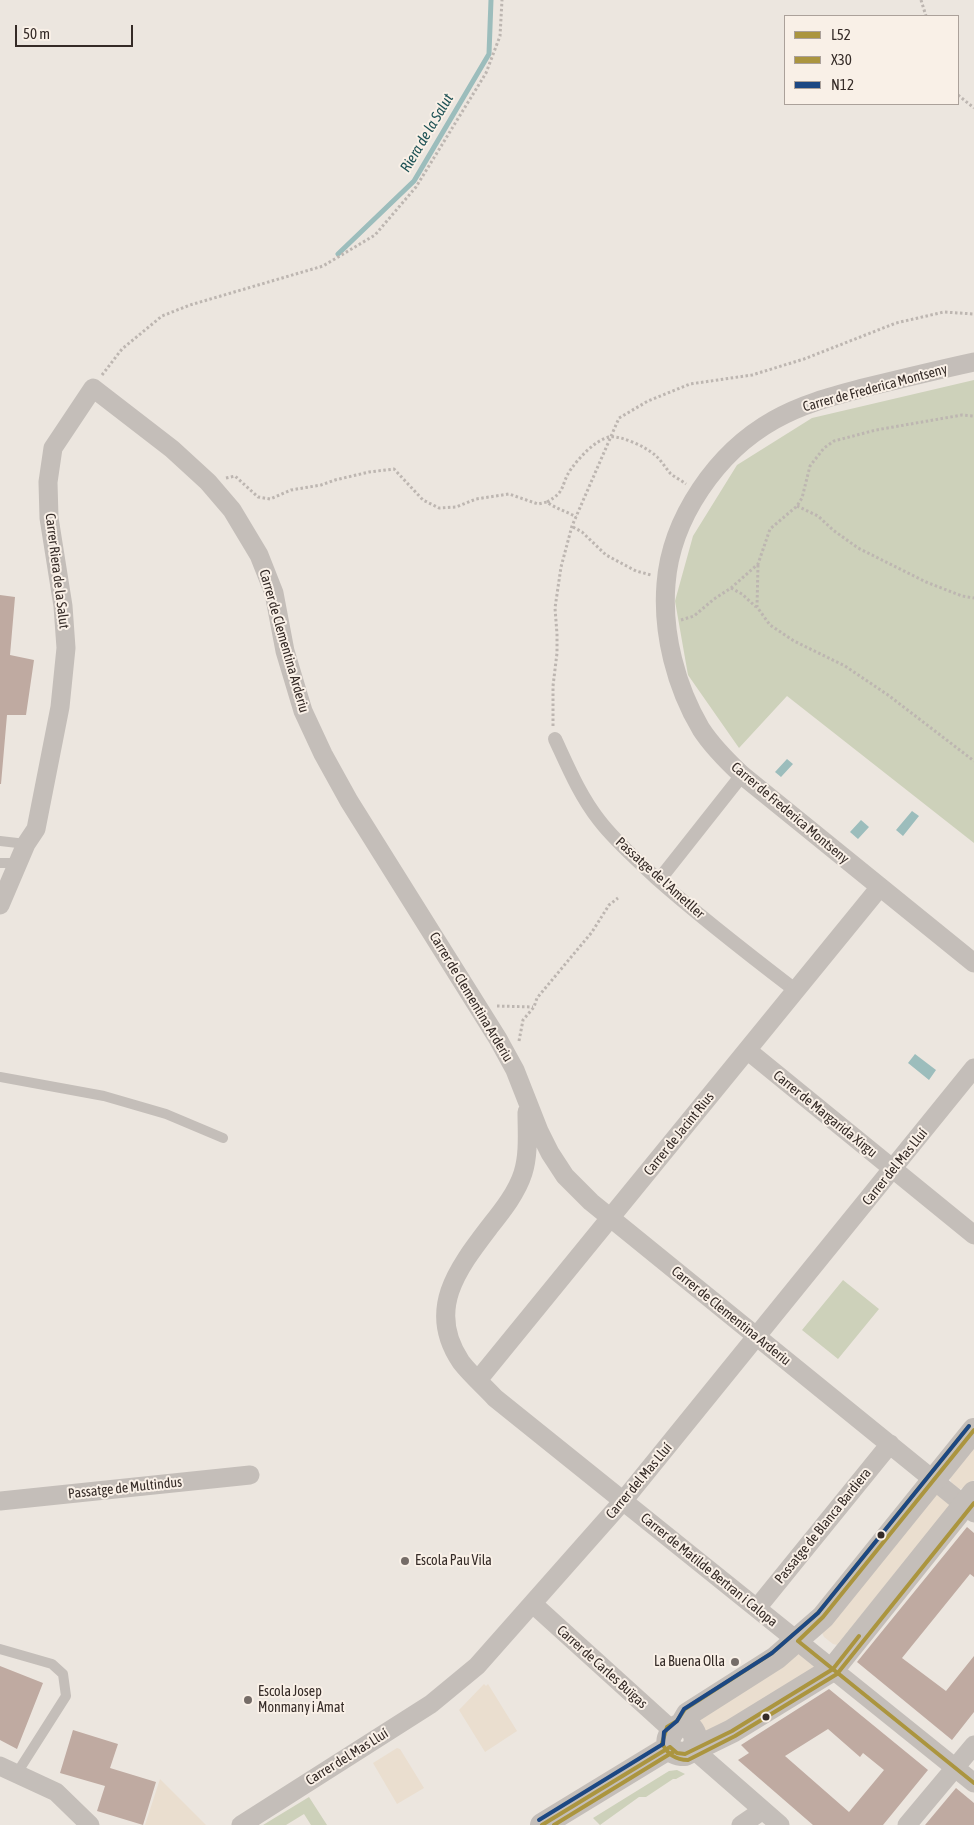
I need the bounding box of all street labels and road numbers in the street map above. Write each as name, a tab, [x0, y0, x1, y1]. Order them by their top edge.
street label: Carrer de Frederica Montseny	[801, 361, 949, 415]
street label: Carrer Riera de la Salut	[42, 512, 72, 630]
street label: Carrer de Clementina Arderiu	[255, 567, 313, 715]
street label: Carrer de Frederica Montseny	[728, 759, 852, 867]
street label: Passatge de l'Ametller	[612, 834, 708, 922]
street label: Carrer de Clementina Arderiu	[426, 929, 516, 1065]
street label: Carrer de Margarida Xirgu	[770, 1067, 880, 1161]
street label: Carrer de Jacint Rius	[640, 1089, 718, 1179]
street label: Carrer del Mas Lluí	[859, 1125, 931, 1209]
street label: Carrer de Clementina Arderiu	[668, 1263, 794, 1369]
street label: Carrer del Mas Lluí	[602, 1440, 676, 1522]
street label: Passatge de Blanca Bardiera	[771, 1465, 875, 1587]
street label: Passatge de Multindus	[67, 1474, 183, 1502]
street label: Carrer de Matilde Bertran i Calopa	[637, 1510, 781, 1630]
street label: Carrer de Carles Buïgas	[553, 1622, 651, 1712]
street label: Carrer del Mas Lluí	[303, 1725, 391, 1789]

